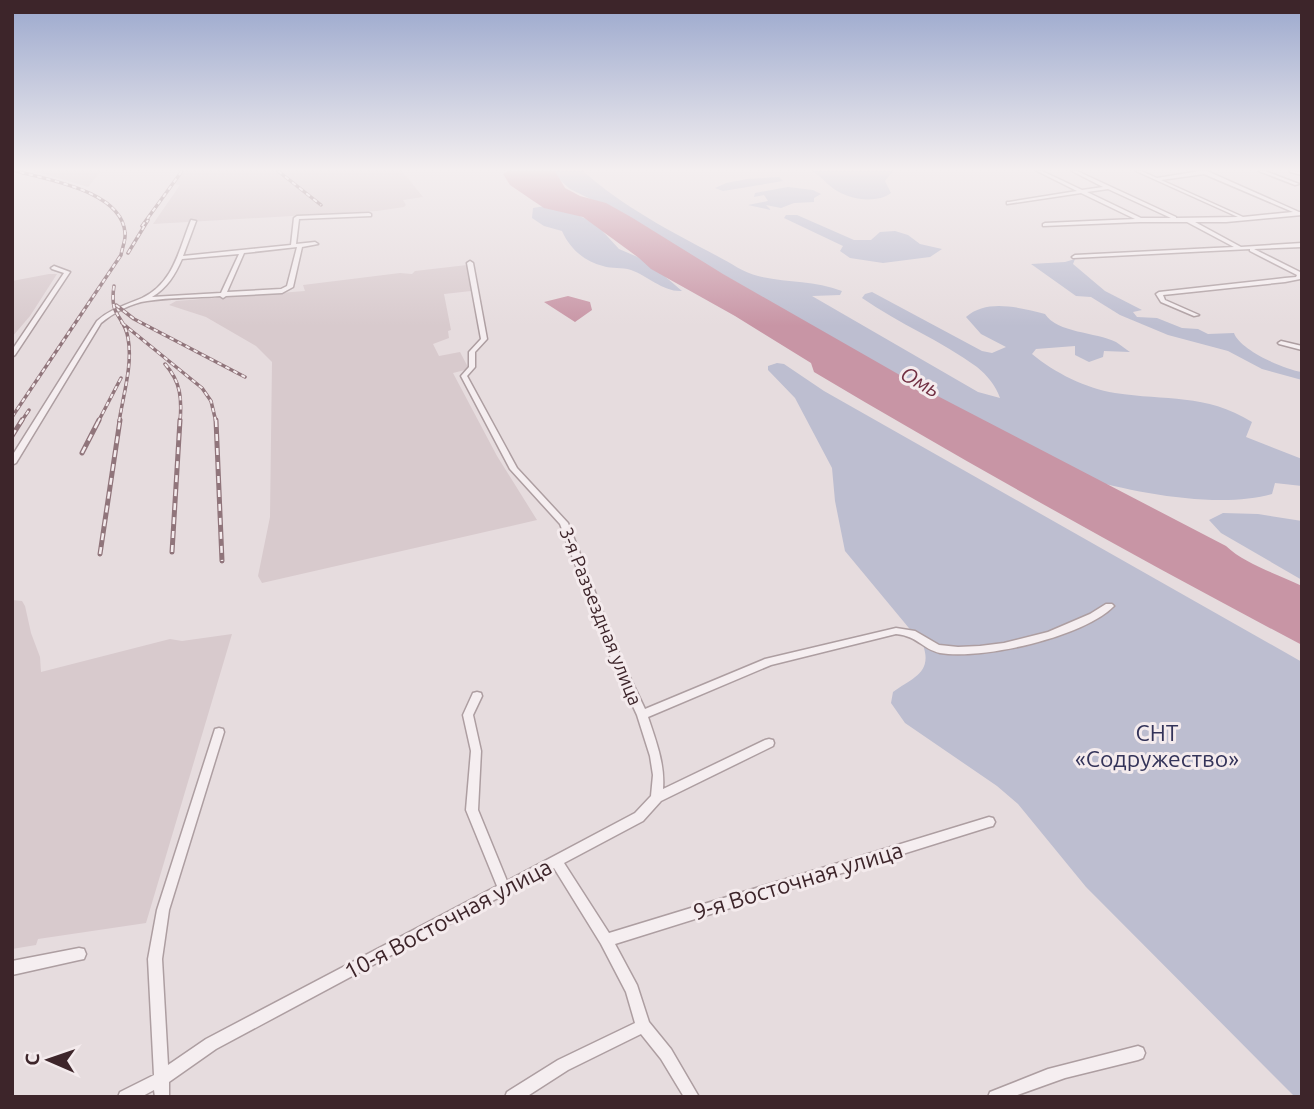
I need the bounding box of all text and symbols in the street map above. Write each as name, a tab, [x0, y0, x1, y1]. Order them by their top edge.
water label: Омь	[897, 361, 944, 402]
street label: 3-я Разъездная улица	[555, 524, 647, 708]
park label: СНТ «Содружество»	[1075, 720, 1239, 771]
street label: 9-я Восточная улица	[690, 837, 906, 924]
street label: 10-я Восточная улица	[340, 853, 556, 984]
north arrow	[14, 1025, 84, 1095]
text: С	[21, 1053, 43, 1066]

